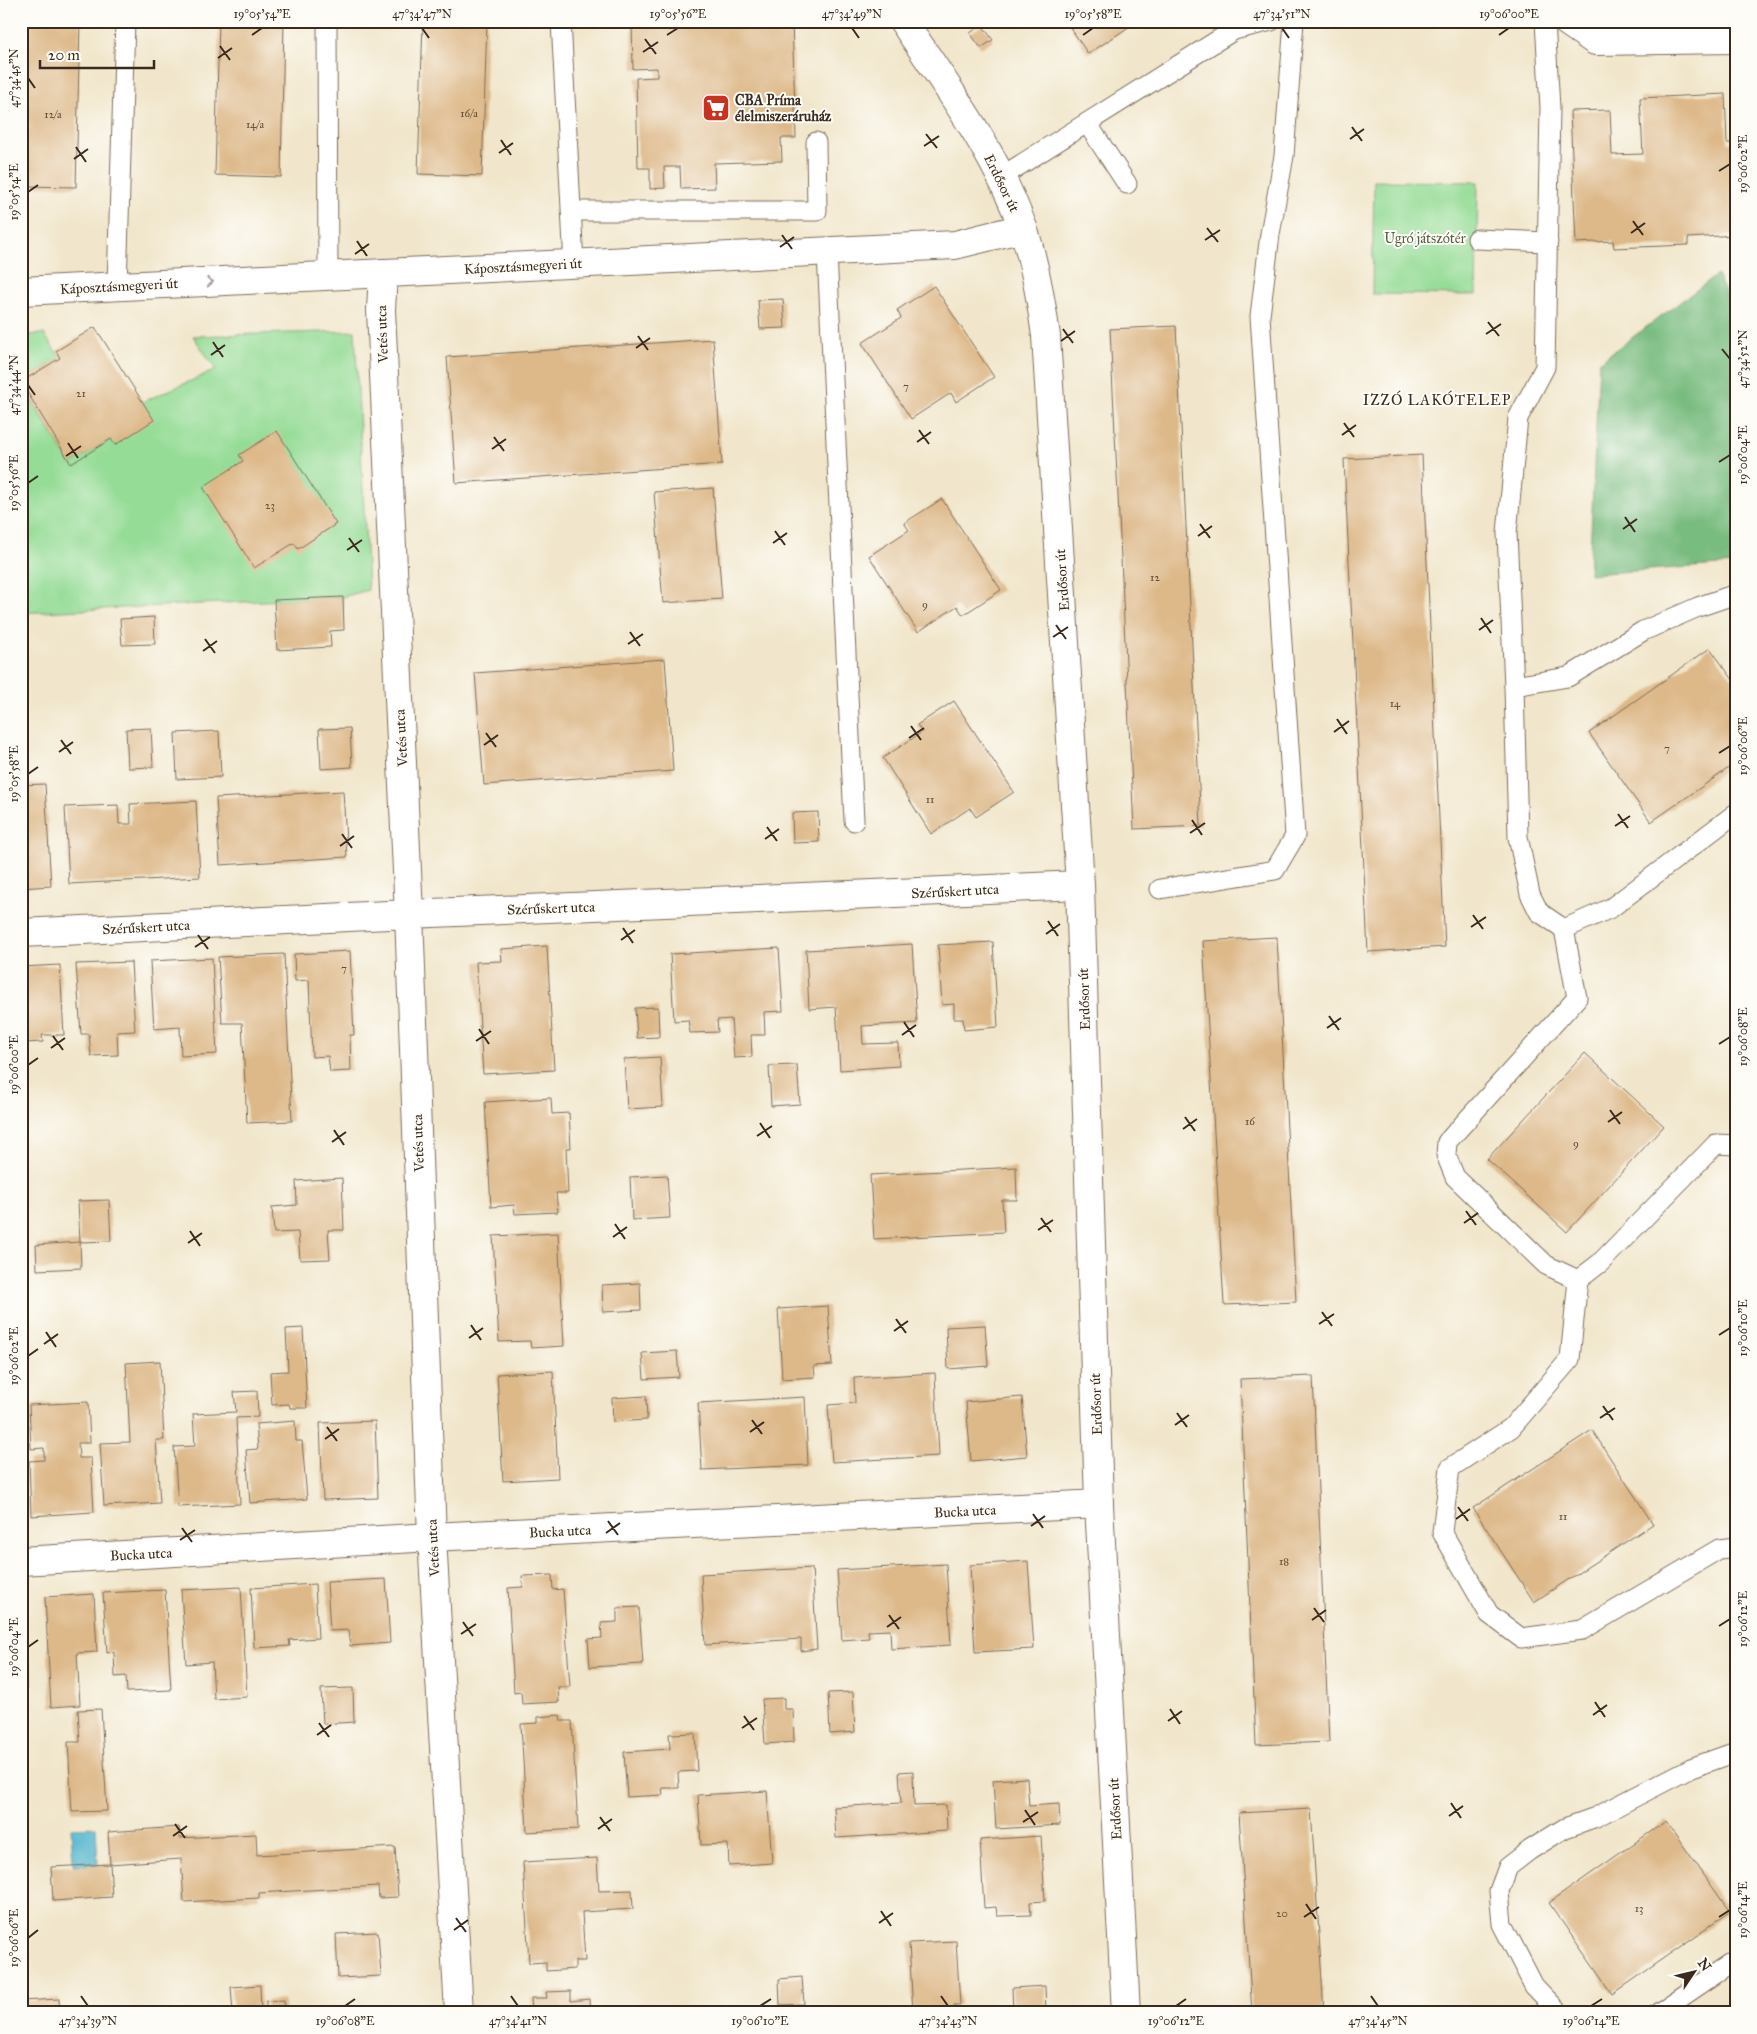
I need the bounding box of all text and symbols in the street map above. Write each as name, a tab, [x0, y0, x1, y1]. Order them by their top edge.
text: 19°05'54"E	[233, 7, 291, 21]
text: 47°34'47"N	[392, 7, 452, 21]
text: 19°05'56"E	[650, 7, 707, 21]
text: 47°34'49"N	[822, 7, 882, 21]
text: 19°05'58"E	[1064, 7, 1122, 21]
text: 47°34'51"N	[1253, 7, 1311, 21]
text: 19°06'00"E	[1479, 7, 1539, 21]
scale bar	[40, 38, 154, 70]
text: 20 m	[48, 46, 80, 64]
text: 47°34'45"N	[7, 48, 21, 108]
place label: CBA Príma élelmiszeráruház	[735, 92, 832, 125]
supermarket icon: CBA Príma élelmiszeráruház	[701, 93, 731, 123]
house number: 16/a	[460, 107, 478, 120]
house number: 12/a	[44, 108, 62, 121]
house number: 14/a	[246, 118, 264, 131]
text: 19°06'02"E	[1736, 134, 1750, 193]
street label: Erdősor út	[980, 151, 1023, 215]
text: 19°05'54"E	[7, 163, 21, 221]
park label: Ugró játszótér	[1384, 230, 1467, 247]
street label: Káposztásmegyeri út	[463, 255, 583, 278]
street label: Káposztásmegyeri út	[59, 275, 179, 298]
one-way arrow	[206, 276, 214, 287]
street label: Vetés utca	[373, 305, 392, 364]
text: 47°34'52"N	[1736, 330, 1750, 388]
text: 47°34'44"N	[7, 355, 21, 415]
house number: 7	[903, 380, 909, 393]
house number: 21	[76, 387, 86, 400]
district label: IZZÓ LAKÓTELEP	[1363, 390, 1511, 409]
text: 19°06'04"E	[1736, 425, 1750, 485]
text: 19°05'56"E	[7, 454, 21, 511]
house number: 23	[265, 499, 275, 512]
street label: Erdősor út	[1052, 548, 1073, 612]
house number: 12	[1150, 571, 1160, 584]
house number: 9	[922, 598, 928, 611]
house number: 14	[1390, 697, 1401, 710]
street label: Vetés utca	[391, 709, 412, 768]
text: 19°06'06"E	[1736, 716, 1750, 775]
house number: 7	[1664, 742, 1670, 755]
text: 19°05'58"E	[7, 745, 21, 803]
house number: 11	[926, 793, 934, 806]
street label: Szérűskert utca	[911, 881, 999, 902]
street label: Szérűskert utca	[507, 898, 595, 919]
street label: Szérűskert utca	[102, 917, 190, 938]
house number: 7	[341, 962, 347, 975]
street label: Erdősor út	[1075, 968, 1094, 1030]
text: 19°06'08"E	[1736, 1007, 1750, 1067]
text: 19°06'00"E	[7, 1035, 21, 1095]
street label: Vetés utca	[409, 1114, 428, 1173]
house number: 16	[1245, 1115, 1255, 1128]
house number: 9	[1573, 1137, 1579, 1150]
text: 19°06'10"E	[1736, 1299, 1750, 1357]
text: 19°06'02"E	[7, 1326, 21, 1385]
street label: Erdősor út	[1087, 1373, 1106, 1435]
street label: Bucka utca	[933, 1501, 997, 1522]
house number: 11	[1559, 1510, 1567, 1523]
street label: Vetés utca	[423, 1519, 444, 1578]
street label: Bucka utca	[528, 1521, 592, 1542]
street label: Bucka utca	[109, 1544, 173, 1565]
house number: 18	[1279, 1555, 1289, 1568]
text: 19°06'12"E	[1736, 1590, 1750, 1647]
text: 19°06'04"E	[7, 1617, 21, 1677]
street label: Erdősor út	[1105, 1777, 1126, 1841]
text: 19°06'14"E	[1736, 1881, 1750, 1939]
house number: 13	[1635, 1902, 1643, 1915]
house number: 20	[1276, 1907, 1288, 1920]
text: 19°06'06"E	[7, 1908, 21, 1967]
north arrow	[1670, 1946, 1720, 1996]
text: N	[1694, 1955, 1715, 1975]
text: 47°34'39"N	[59, 2014, 117, 2028]
text: 19°06'08"E	[315, 2014, 375, 2028]
text: 47°34'41"N	[489, 2014, 547, 2028]
text: 19°06'10"E	[731, 2014, 789, 2028]
text: 47°34'43"N	[919, 2014, 977, 2028]
text: 19°06'12"E	[1148, 2014, 1205, 2028]
text: 47°34'45"N	[1348, 2014, 1408, 2028]
text: 19°06'14"E	[1562, 2014, 1620, 2028]

